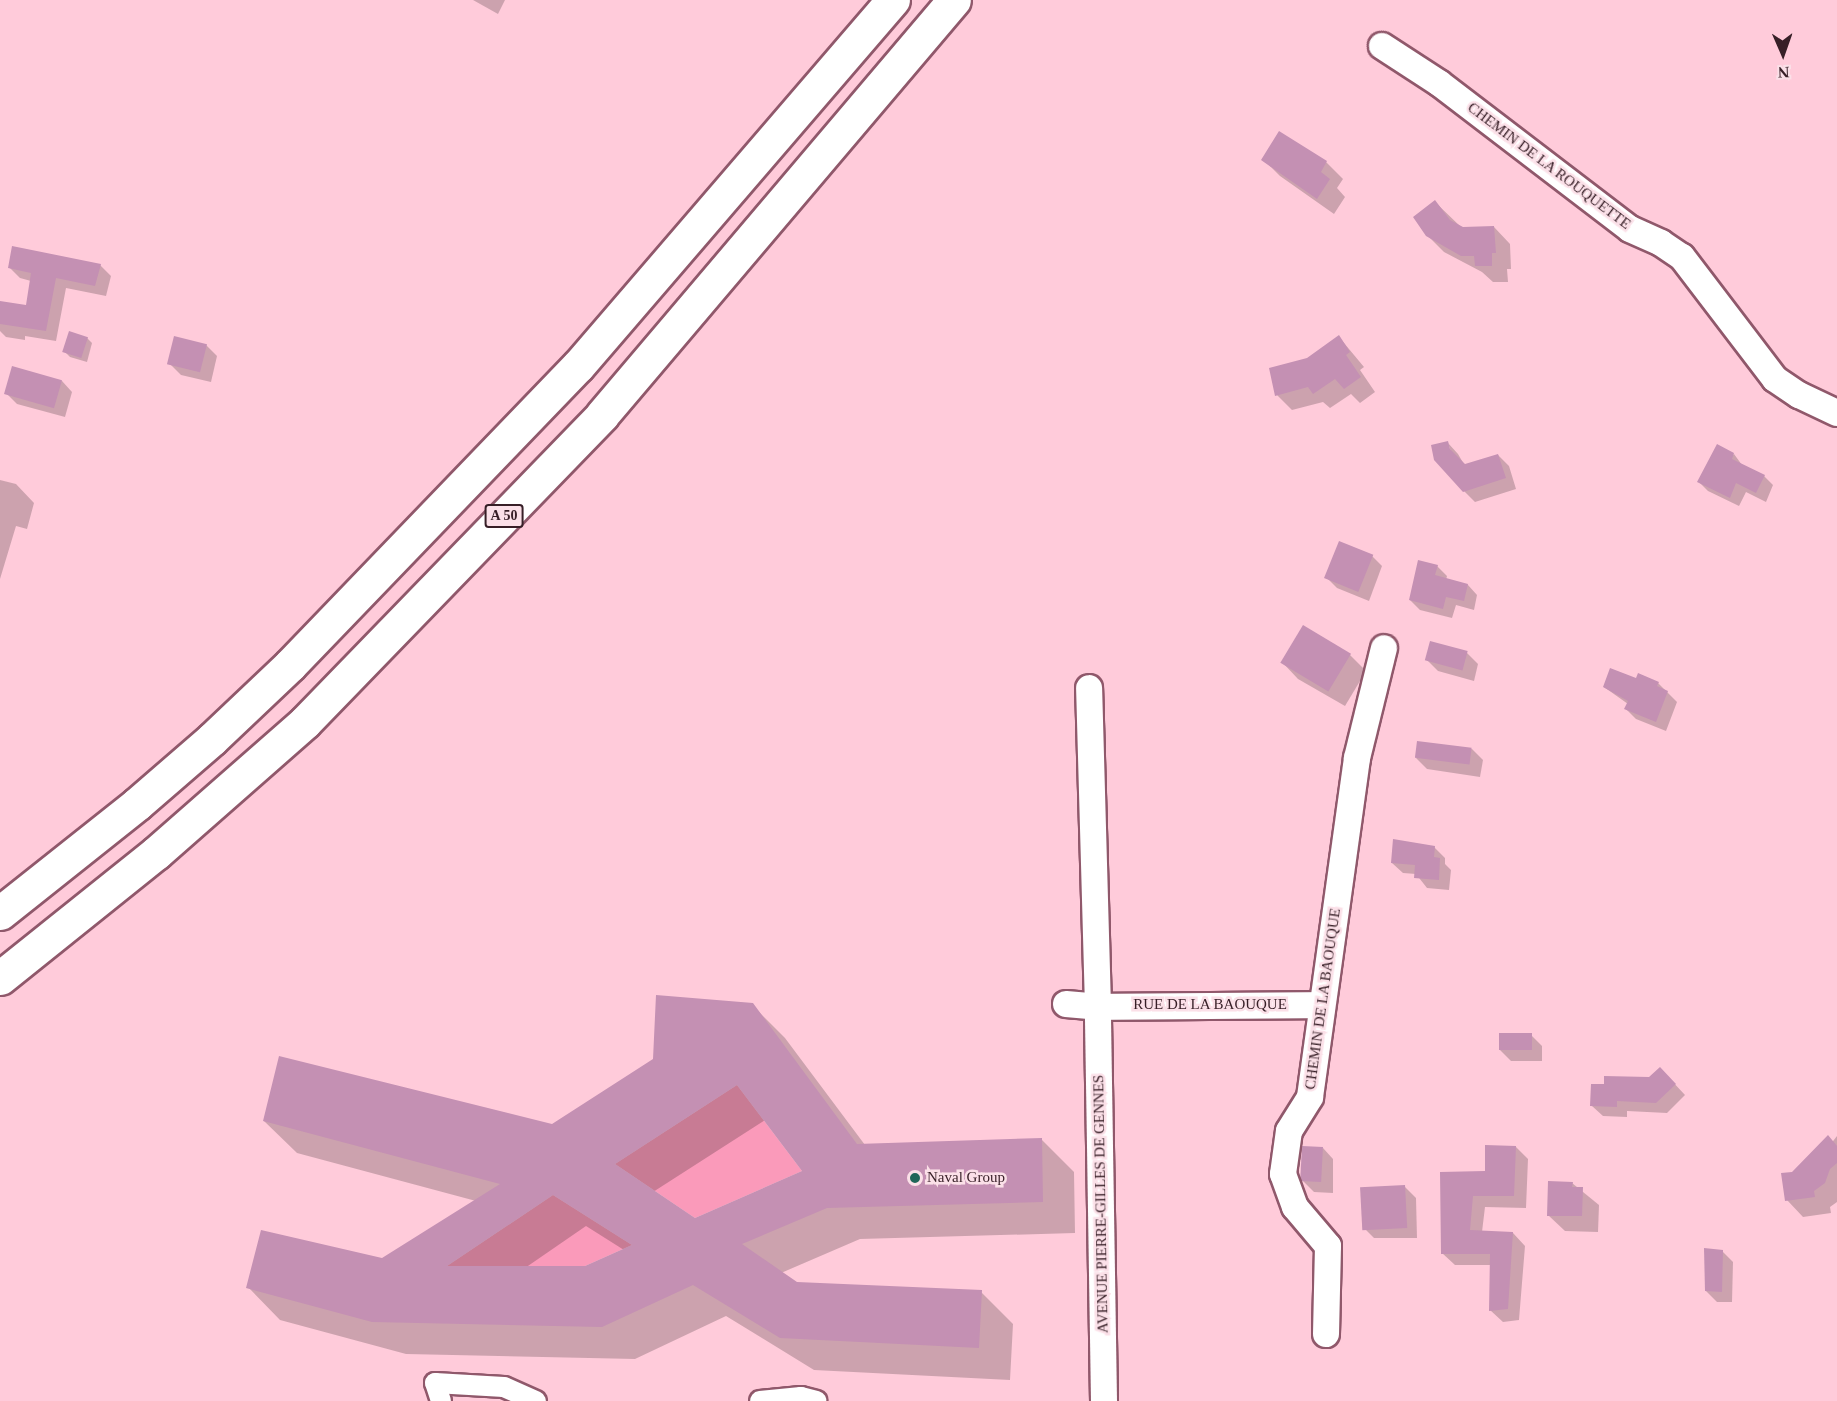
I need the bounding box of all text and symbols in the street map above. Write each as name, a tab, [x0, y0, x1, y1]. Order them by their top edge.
north arrow	[1753, 24, 1813, 84]
text: N	[1778, 64, 1790, 81]
street label: CHEMIN DE LA ROUQUETTE	[1464, 99, 1634, 233]
road number: A 50	[483, 505, 525, 527]
street label: CHEMIN DE LA BAOUQUE	[1301, 907, 1345, 1091]
street label: RUE DE LA BAOUQUE	[1133, 996, 1287, 1014]
street label: AVENUE PIERRE-GILLES DE GENNES	[1090, 1075, 1112, 1333]
place label: Naval Group	[927, 1169, 1005, 1187]
marker: Naval Group	[908, 1171, 922, 1185]

